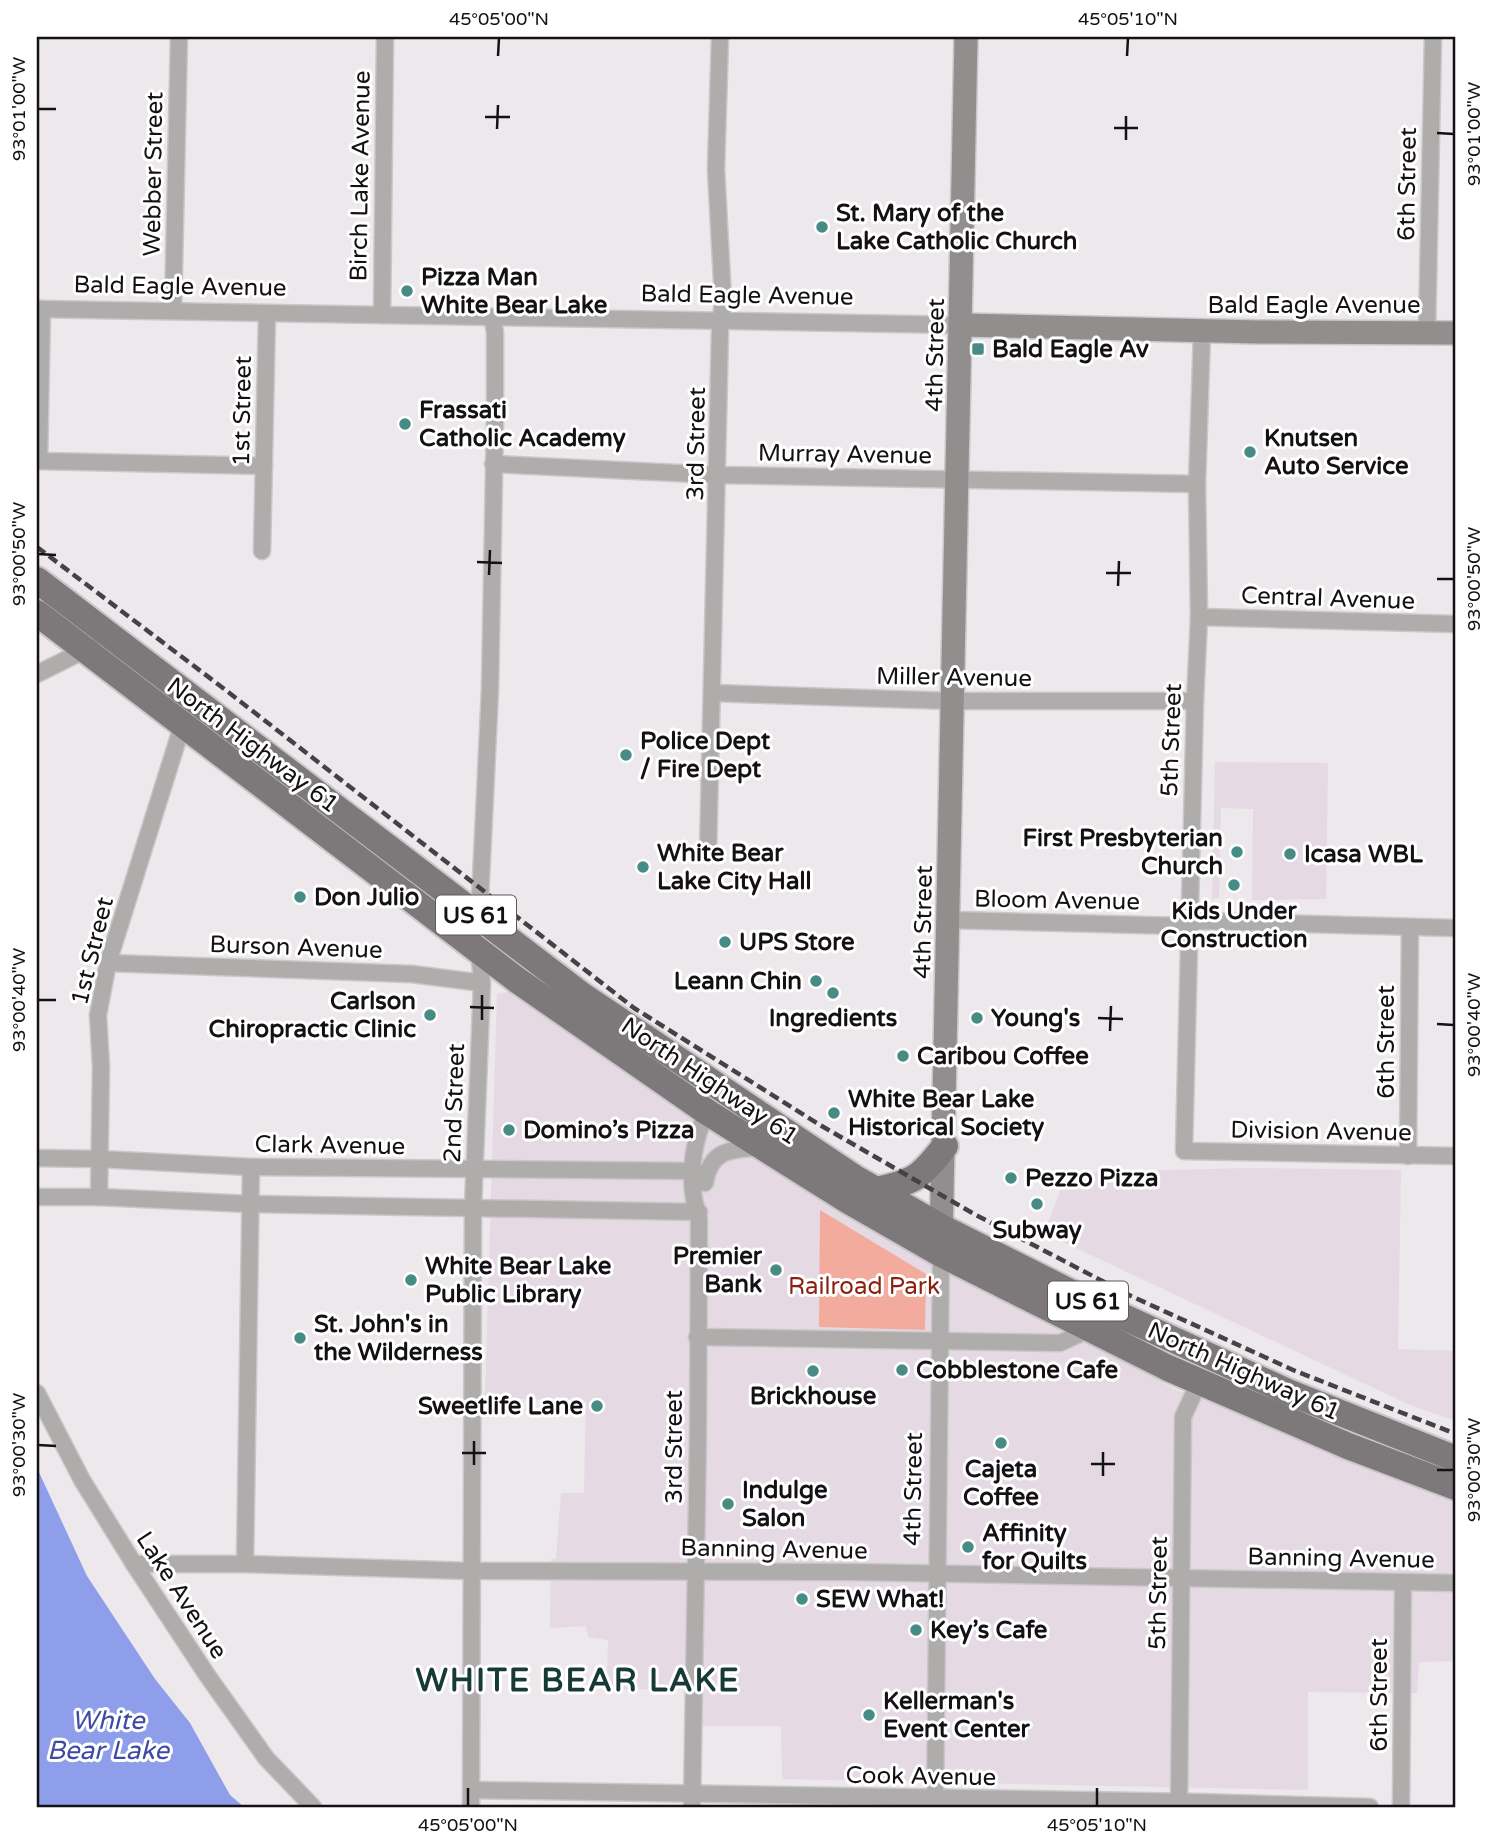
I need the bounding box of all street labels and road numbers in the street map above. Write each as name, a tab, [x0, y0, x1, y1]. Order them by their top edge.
street label: Birch Lake Avenue	[344, 70, 377, 282]
street label: Webber Street	[138, 91, 169, 257]
street label: 6th Street	[1392, 127, 1423, 241]
street label: Bald Eagle Avenue	[73, 270, 287, 303]
street label: Bald Eagle Avenue	[640, 279, 854, 312]
street label: Bald Eagle Avenue	[1208, 291, 1420, 320]
street label: 4th Street	[920, 298, 951, 412]
street label: 1st Street	[227, 356, 258, 467]
street label: 3rd Street	[681, 387, 712, 501]
street label: Murray Avenue	[758, 438, 932, 471]
street label: Central Avenue	[1240, 581, 1416, 616]
street label: Miller Avenue	[876, 662, 1032, 693]
street label: North Highway 61	[161, 671, 344, 819]
street label: 5th Street	[1155, 683, 1188, 797]
street label: 4th Street	[908, 865, 939, 979]
street label: Bloom Avenue	[974, 885, 1140, 916]
street label: 1st Street	[65, 894, 120, 1008]
road number: US 61	[436, 896, 516, 934]
street label: Burson Avenue	[209, 930, 383, 965]
street label: 6th Street	[1372, 985, 1401, 1099]
street label: North Highway 61	[616, 1011, 804, 1151]
street label: 2nd Street	[438, 1043, 471, 1163]
street label: Division Avenue	[1230, 1115, 1412, 1148]
street label: Clark Avenue	[254, 1130, 406, 1161]
road number: US 61	[1048, 1282, 1128, 1320]
street label: North Highway 61	[1143, 1316, 1345, 1427]
street label: 3rd Street	[660, 1390, 689, 1504]
street label: 4th Street	[898, 1432, 929, 1546]
street label: Lake Avenue	[130, 1526, 233, 1664]
street label: Banning Avenue	[680, 1533, 868, 1566]
street label: 5th Street	[1143, 1536, 1174, 1650]
street label: Banning Avenue	[1247, 1542, 1435, 1575]
street label: 6th Street	[1365, 1638, 1394, 1752]
street label: Cook Avenue	[845, 1761, 997, 1792]

